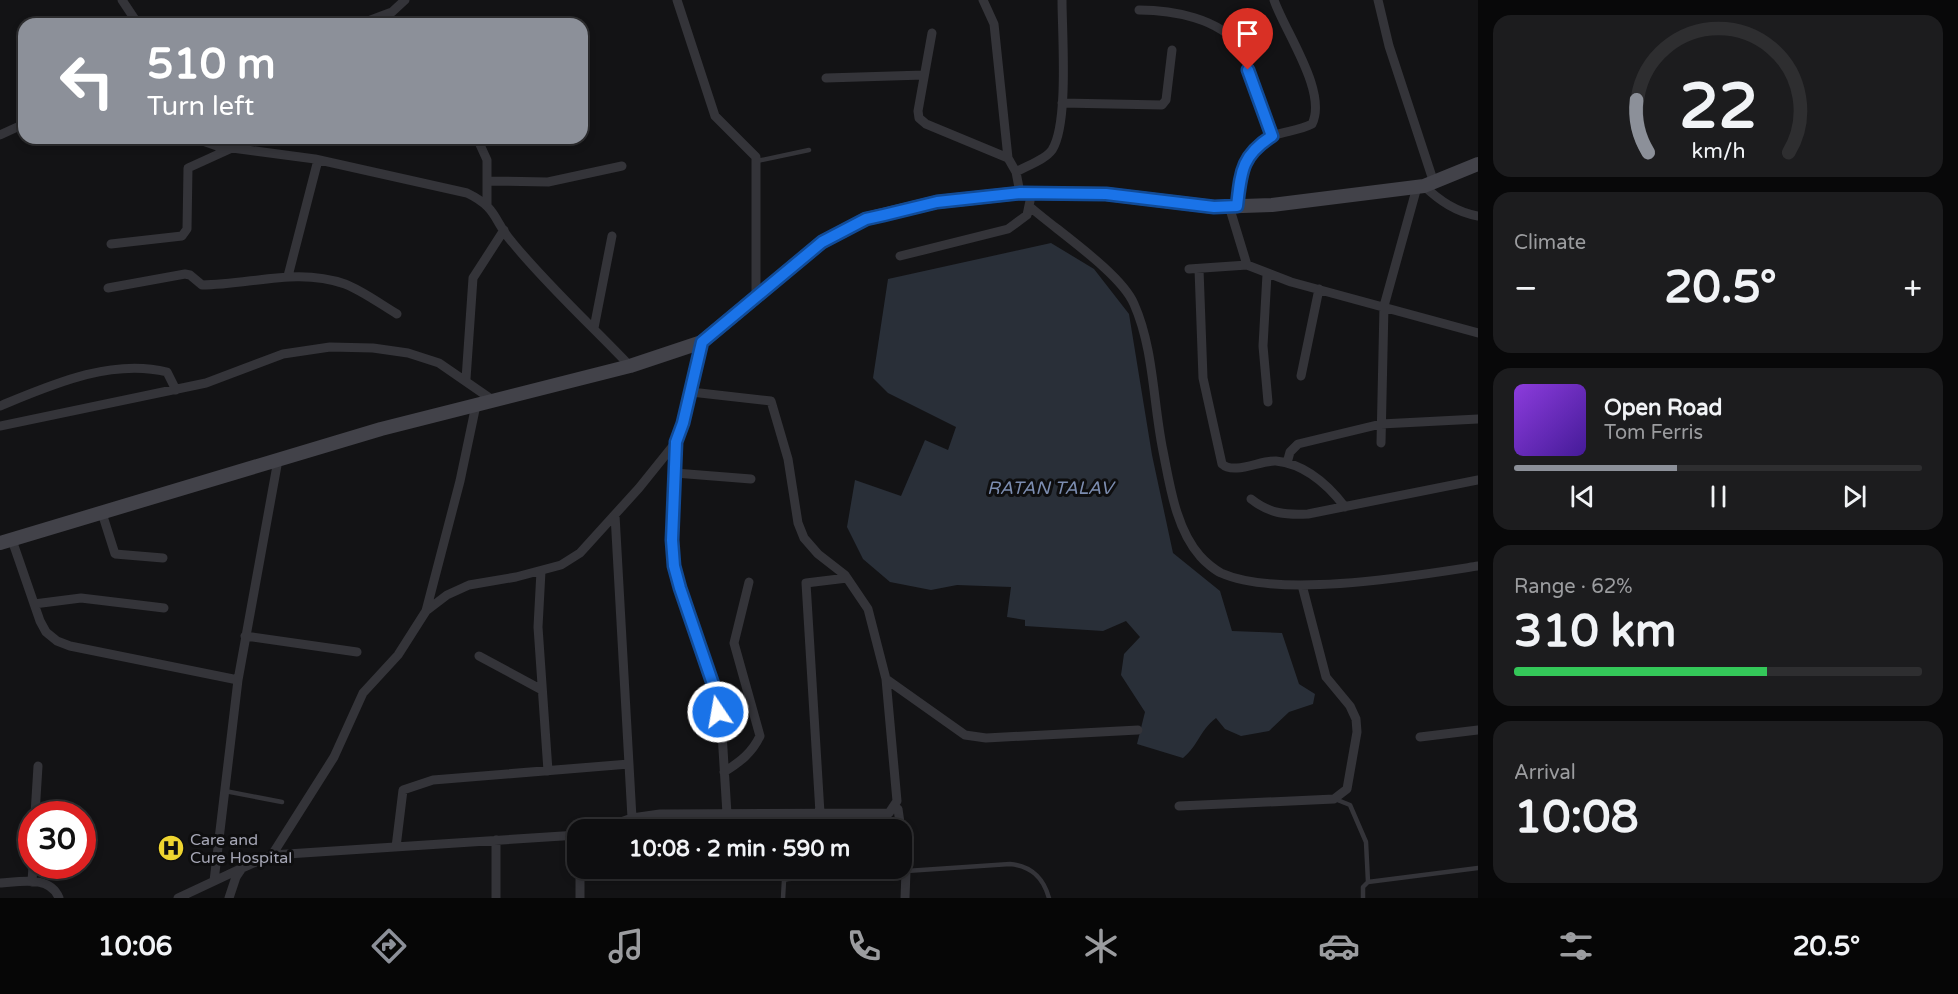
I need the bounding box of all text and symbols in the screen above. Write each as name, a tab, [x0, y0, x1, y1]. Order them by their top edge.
pin	[1222, 8, 1273, 70]
icon: arrive	[1231, 17, 1264, 50]
text: 510 m	[147, 39, 276, 90]
icon: left	[48, 42, 126, 120]
text: 22	[1679, 70, 1757, 145]
text: Turn left	[147, 90, 254, 123]
text: km/h	[1691, 138, 1745, 164]
text: Climate	[1514, 231, 1586, 255]
text: 20.5°	[1664, 261, 1777, 315]
text: −	[1514, 269, 1538, 308]
text: +	[1903, 269, 1922, 308]
text: Open Road	[1604, 395, 1722, 421]
text: Tom Ferris	[1604, 421, 1703, 445]
water label: RATAN TALAV	[987, 477, 1116, 499]
icon: previous	[1566, 480, 1599, 513]
icon: pause	[1702, 480, 1735, 513]
icon: next	[1838, 480, 1871, 513]
text: Range · 62%	[1514, 575, 1633, 599]
text: 310 km	[1514, 605, 1676, 659]
position arrow	[686, 680, 750, 744]
text: Arrival	[1514, 761, 1576, 785]
text: 10:08	[1514, 791, 1639, 845]
speed limit sign: 30	[18, 801, 96, 879]
place label: Care and Cure Hospital	[190, 830, 292, 868]
hospital icon: Care and Cure Hospital	[156, 833, 186, 863]
text: 10:08 · 2 min · 590 m	[629, 836, 850, 862]
icon: directions	[368, 925, 410, 967]
icon: music	[605, 925, 647, 967]
icon: phone	[843, 925, 885, 967]
icon: climate	[1080, 925, 1122, 967]
icon: car	[1318, 925, 1360, 967]
icon: filters	[1555, 925, 1597, 967]
text: 10:06	[98, 930, 173, 963]
text: 20.5°	[1793, 930, 1860, 963]

